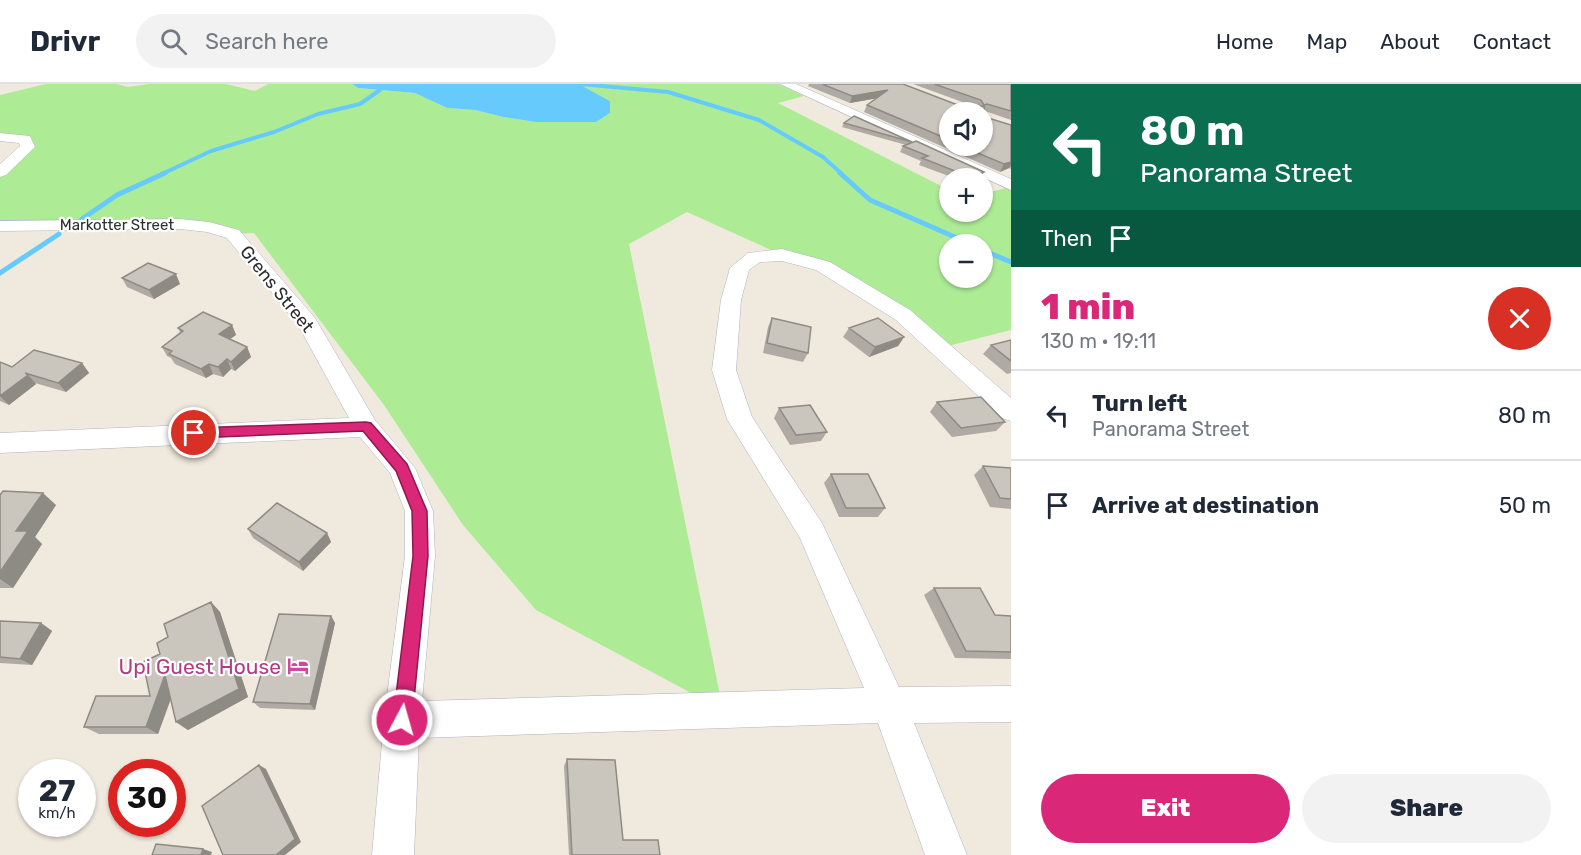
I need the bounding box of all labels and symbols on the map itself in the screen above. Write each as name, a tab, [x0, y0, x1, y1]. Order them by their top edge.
street label: Markotter Street	[60, 216, 174, 234]
street label: Grens Street	[235, 241, 319, 337]
pin	[168, 407, 219, 458]
place label: Upi Guest House	[119, 654, 281, 679]
hotel icon: Upi Guest House	[286, 654, 310, 678]
position arrow	[370, 688, 434, 752]
speed limit sign: 30	[108, 759, 186, 837]

